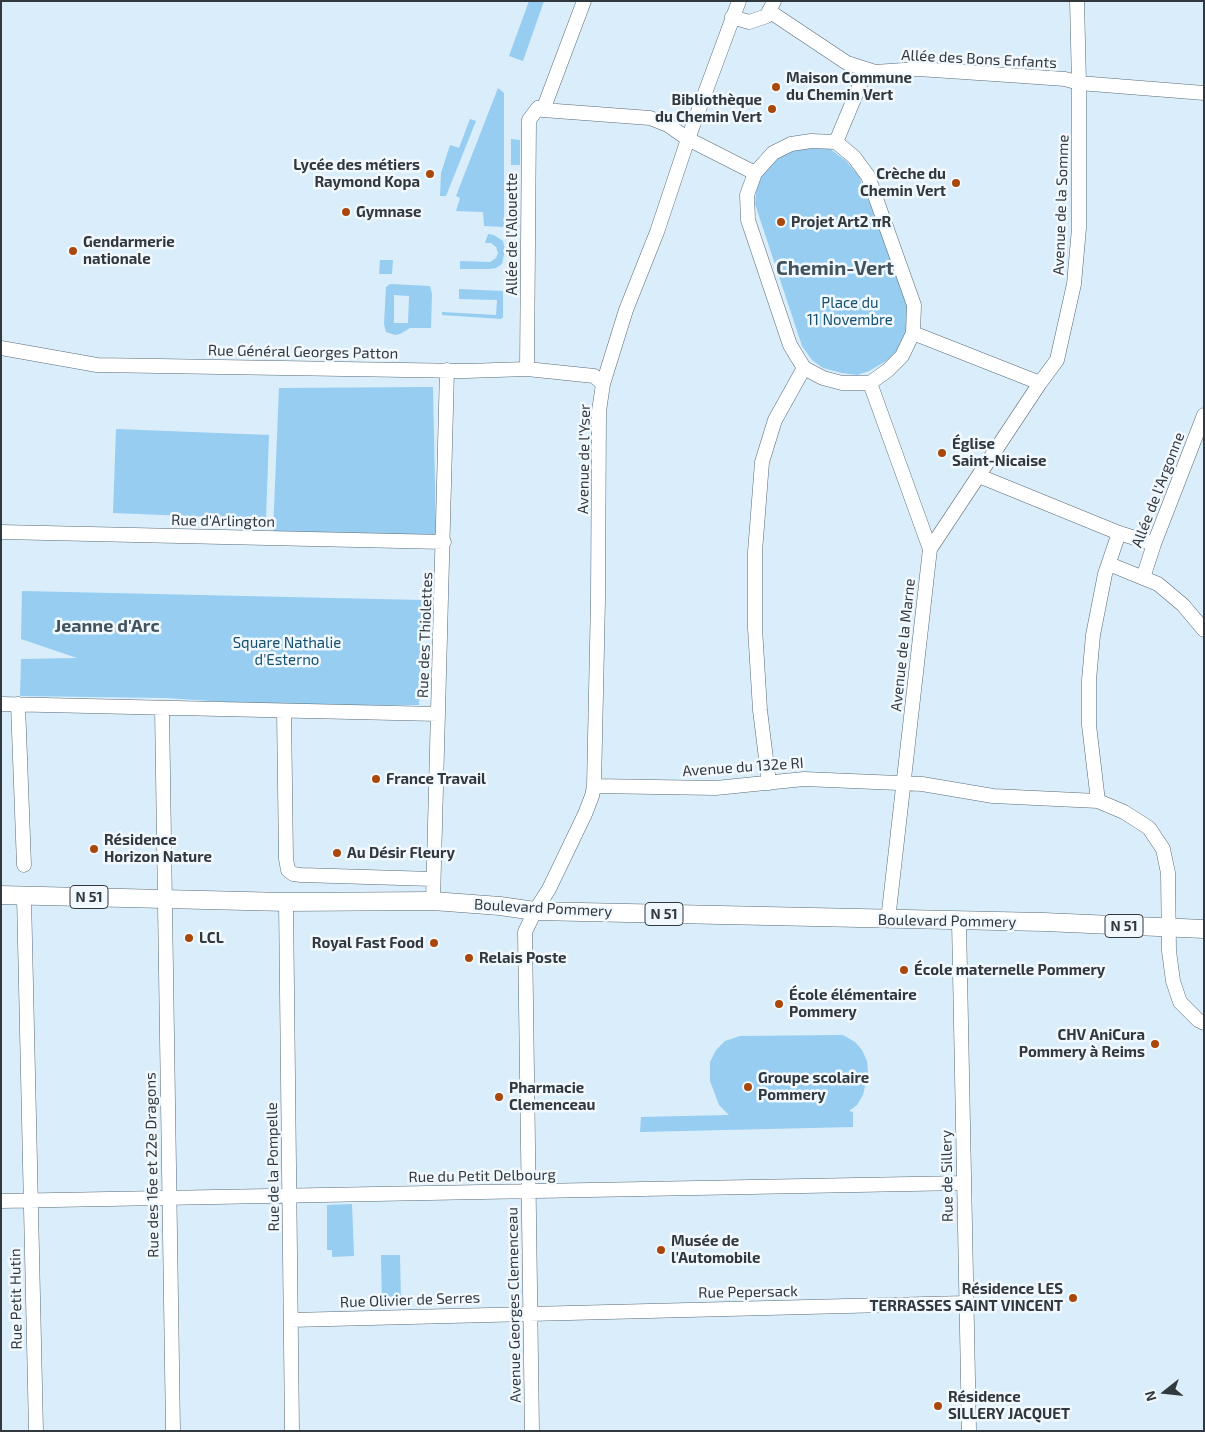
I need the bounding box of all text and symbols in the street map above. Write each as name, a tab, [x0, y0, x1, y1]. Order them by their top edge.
street label: Allée des Bons Enfants	[901, 46, 1057, 72]
place label: Maison Commune du Chemin Vert	[786, 69, 912, 104]
marker: Maison Commune du Chemin Vert	[770, 81, 782, 93]
place label: Bibliothèque du Chemin Vert	[655, 91, 762, 126]
marker: Bibliothèque du Chemin Vert	[766, 103, 778, 115]
street label: Avenue de la Somme	[1050, 134, 1072, 276]
place label: Lycée des métiers Raymond Kopa	[293, 156, 420, 191]
place label: Crèche du Chemin Vert	[860, 165, 946, 200]
marker: Lycée des métiers Raymond Kopa	[424, 168, 436, 180]
street label: Allée de l'Alouette	[503, 173, 521, 295]
marker: Crèche du Chemin Vert	[950, 177, 962, 189]
place label: Gymnase	[356, 203, 421, 221]
marker: Gymnase	[340, 206, 352, 218]
place label: Projet Art2 πR	[791, 213, 891, 231]
marker: Projet Art2 πR	[775, 216, 787, 228]
place label: Gendarmerie nationale	[83, 233, 175, 268]
marker: Gendarmerie nationale	[67, 245, 79, 257]
district label: Chemin-Vert	[776, 256, 894, 280]
park label: Place du 11 Novembre	[807, 294, 893, 329]
street label: Rue Général Georges Patton	[208, 341, 398, 363]
street label: Avenue de l'Yser	[574, 404, 594, 514]
street label: Allée de l'Argonne	[1128, 430, 1188, 550]
place label: Église Saint-Nicaise	[952, 435, 1047, 470]
marker: Église Saint-Nicaise	[936, 447, 948, 459]
street label: Rue d'Arlington	[171, 511, 275, 531]
street label: Rue des Thiolettes	[414, 572, 436, 698]
street label: Avenue de la Marne	[887, 578, 919, 712]
district label: Jeanne d'Arc	[54, 615, 160, 637]
park label: Square Nathalie d'Esterno	[233, 634, 341, 669]
street label: Avenue du 132e RI	[682, 754, 804, 780]
place label: France Travail	[386, 770, 486, 788]
marker: France Travail	[370, 773, 382, 785]
place label: Résidence Horizon Nature	[104, 831, 212, 866]
marker: Résidence Horizon Nature	[88, 843, 100, 855]
place label: Au Désir Fleury	[347, 844, 455, 862]
marker: Au Désir Fleury	[331, 847, 343, 859]
road number: N 51	[70, 886, 108, 909]
street label: Boulevard Pommery	[473, 895, 613, 921]
road number: N 51	[645, 902, 683, 926]
street label: Boulevard Pommery	[878, 911, 1016, 931]
road number: N 51	[1105, 914, 1143, 938]
place label: LCL	[199, 929, 224, 947]
marker: LCL	[183, 932, 195, 944]
place label: Royal Fast Food	[312, 934, 424, 952]
marker: Royal Fast Food	[428, 937, 440, 949]
place label: Relais Poste	[479, 949, 567, 967]
marker: Relais Poste	[463, 952, 475, 964]
place label: École maternelle Pommery	[914, 961, 1105, 979]
marker: École maternelle Pommery	[898, 964, 910, 976]
place label: École élémentaire Pommery	[789, 986, 917, 1021]
marker: École élémentaire Pommery	[773, 998, 785, 1010]
place label: CHV AniCura Pommery à Reims	[1019, 1026, 1145, 1061]
marker: CHV AniCura Pommery à Reims	[1149, 1038, 1161, 1050]
place label: Groupe scolaire Pommery	[758, 1069, 869, 1104]
street label: Rue des 16e et 22e Dragons	[141, 1072, 163, 1258]
place label: Pharmacie Clemenceau	[509, 1079, 595, 1114]
marker: Groupe scolaire Pommery	[742, 1081, 754, 1093]
marker: Pharmacie Clemenceau	[493, 1091, 505, 1103]
street label: Rue de la Pompelle	[263, 1102, 283, 1232]
street label: Rue de Sillery	[937, 1130, 957, 1222]
street label: Rue du Petit Delbourg	[408, 1166, 556, 1186]
street label: Avenue Georges Clemenceau	[503, 1207, 525, 1403]
place label: Musée de l'Automobile	[671, 1232, 760, 1267]
marker: Musée de l'Automobile	[655, 1244, 667, 1256]
street label: Rue Petit Hutin	[6, 1248, 26, 1350]
place label: Résidence LES TERRASSES SAINT VINCENT	[870, 1280, 1063, 1315]
street label: Rue Pepersack	[698, 1282, 798, 1302]
street label: Rue Olivier de Serres	[339, 1289, 481, 1311]
marker: Résidence LES TERRASSES SAINT VINCENT	[1067, 1292, 1079, 1304]
north arrow	[1140, 1367, 1190, 1417]
place label: Résidence SILLERY JACQUET	[948, 1388, 1070, 1423]
text: N	[1141, 1389, 1160, 1403]
marker: Résidence SILLERY JACQUET	[932, 1400, 944, 1412]

